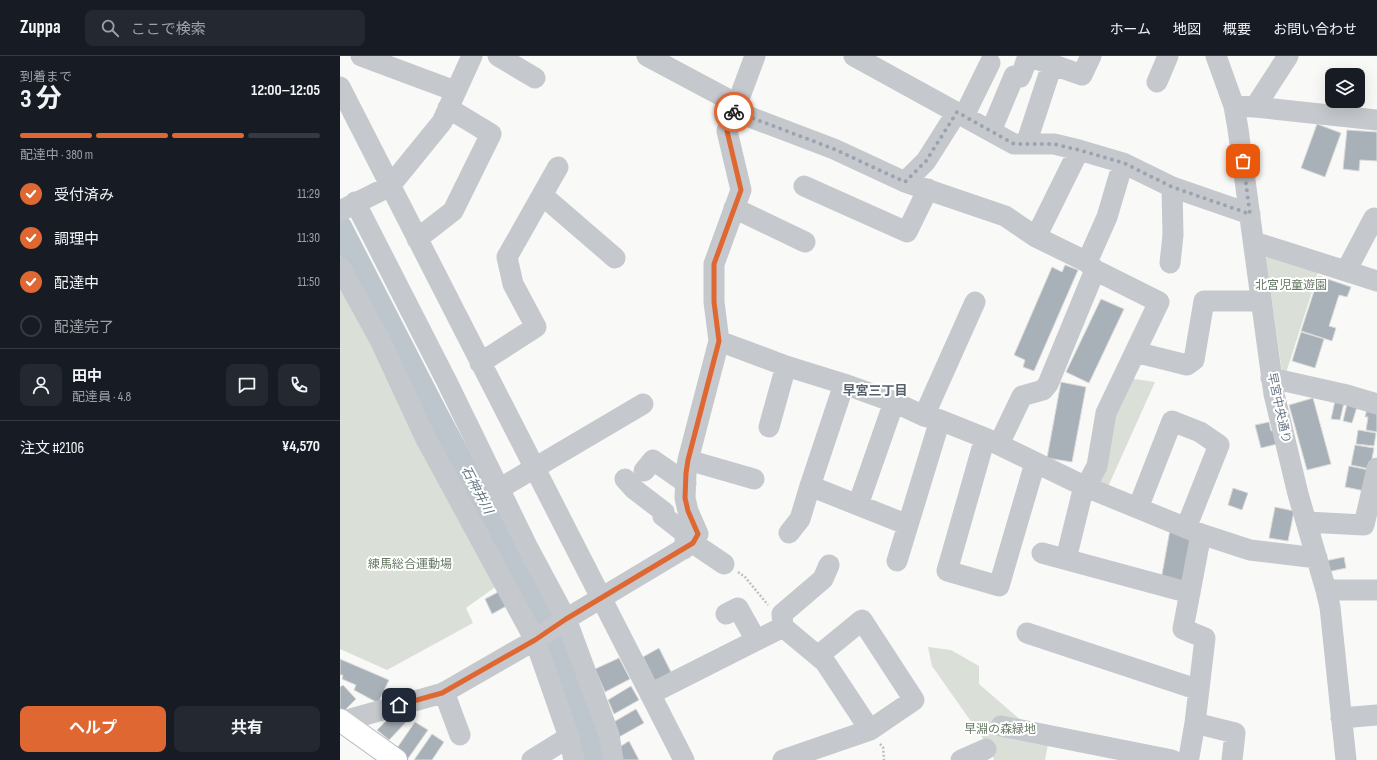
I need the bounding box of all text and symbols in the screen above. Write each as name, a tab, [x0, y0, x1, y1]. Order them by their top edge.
search box	[85, 10, 365, 46]
text: Zuppa	[20, 16, 61, 39]
icon: search	[99, 17, 121, 39]
text: ここで検索	[131, 20, 206, 39]
text: ホーム	[1109, 21, 1151, 38]
text: 地図	[1173, 21, 1201, 38]
text: 概要	[1223, 21, 1251, 38]
text: お問い合わせ	[1273, 21, 1357, 38]
map controls	[1325, 68, 1365, 108]
button: layers	[1325, 68, 1365, 108]
text: 到着まで	[20, 69, 72, 85]
text: 12:00–12:05	[251, 81, 320, 100]
text: 3 分	[20, 84, 62, 115]
courier	[714, 92, 754, 132]
icon: bike	[723, 101, 745, 123]
pin	[1226, 144, 1260, 178]
text: 配達中 · 380 m	[20, 147, 93, 163]
icon: bag	[1232, 150, 1254, 172]
icon: check	[20, 183, 42, 205]
text: 受付済み	[54, 186, 114, 205]
text: 11:29	[297, 186, 320, 202]
icon: check	[20, 227, 42, 249]
text: 調理中	[54, 230, 99, 249]
text: 11:30	[297, 230, 320, 246]
icon: check	[20, 271, 42, 293]
text: 配達中	[54, 274, 99, 293]
text: 11:50	[297, 274, 320, 290]
park label: 北宮児童遊園	[1255, 278, 1327, 293]
text: 配達完了	[54, 318, 114, 337]
button: person	[20, 364, 62, 406]
button: chat	[226, 364, 268, 406]
button: phone	[278, 364, 320, 406]
text: 田中	[72, 367, 102, 386]
street label: 早宮中央通り	[1264, 371, 1294, 445]
district label: 早宮三丁目	[842, 383, 908, 399]
text: 配達員 · 4.8	[72, 389, 131, 405]
text: ¥4,570	[282, 437, 320, 456]
text: 注文 #2106	[20, 439, 84, 458]
water label: 石神井川	[458, 463, 497, 518]
park label: 練馬総合運動場	[368, 557, 452, 572]
pin	[382, 688, 416, 722]
icon: home	[388, 694, 410, 716]
button: ヘルプ	[20, 706, 166, 752]
button: 共有	[174, 706, 320, 752]
park label: 早淵の森緑地	[964, 722, 1036, 737]

